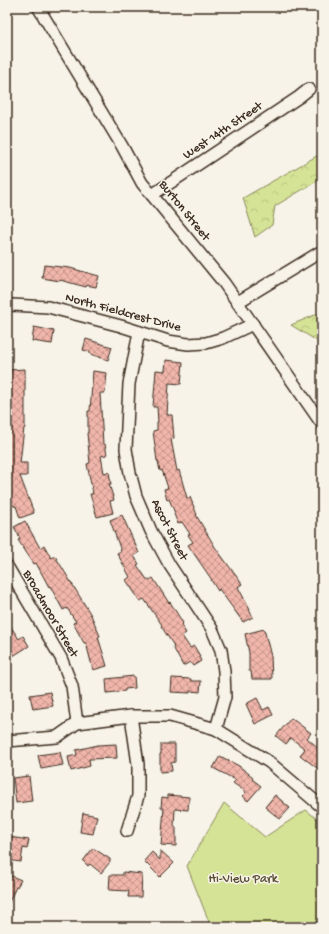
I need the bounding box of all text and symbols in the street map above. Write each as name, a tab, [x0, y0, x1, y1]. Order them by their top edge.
street label: West 14th Street	[181, 98, 267, 163]
street label: Burton Street	[154, 177, 214, 246]
street label: North Fieldcrest Drive	[64, 290, 183, 336]
street label: Ascot Street	[147, 497, 192, 565]
street label: Broadmoor Street	[19, 567, 82, 662]
park label: Hi-View Park	[208, 872, 279, 887]

